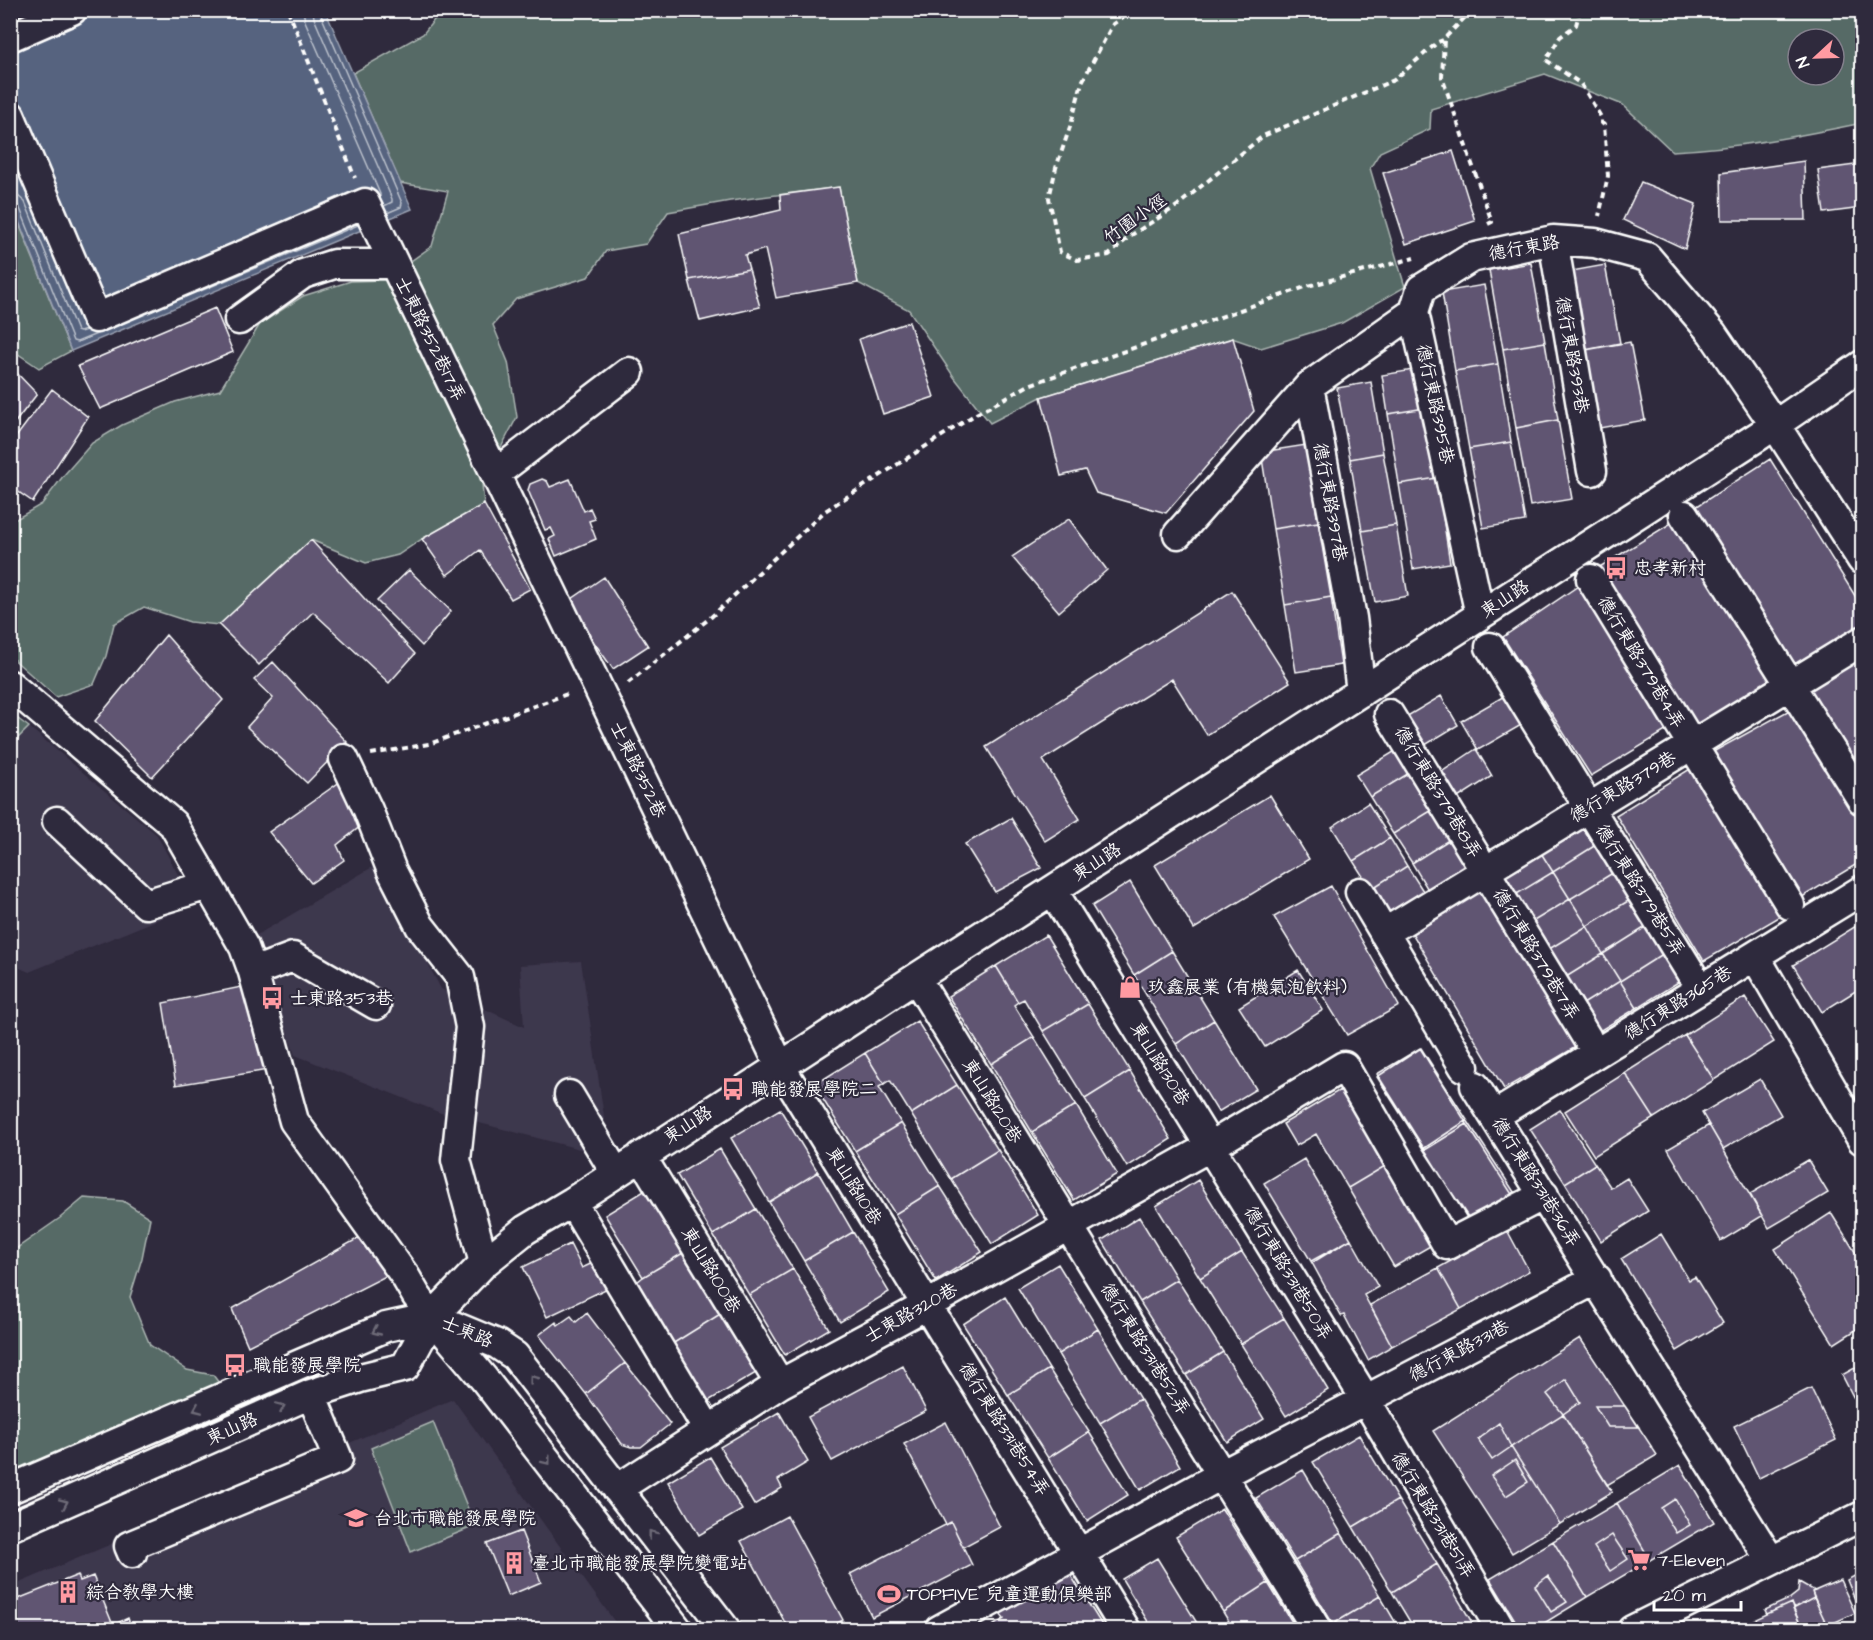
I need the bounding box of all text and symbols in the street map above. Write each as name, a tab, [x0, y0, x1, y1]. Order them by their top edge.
north arrow	[1786, 27, 1846, 87]
text: N	[1791, 53, 1815, 71]
street label: 竹園小徑	[1098, 188, 1172, 250]
street label: 德行東路	[1486, 229, 1562, 267]
street label: 士東路352巷17弄	[389, 273, 471, 405]
street label: 德行東路393巷	[1549, 294, 1595, 416]
street label: 德行東路395巷	[1410, 342, 1460, 466]
street label: 德行東路397巷	[1307, 441, 1353, 563]
bus stop icon: 忠孝新村	[1603, 555, 1629, 581]
place label: 忠孝新村	[1634, 556, 1706, 581]
street label: 東山路	[1476, 574, 1534, 624]
street label: 德行東路379巷4弄	[1591, 591, 1691, 733]
street label: 士東路352巷	[604, 718, 672, 822]
street label: 德行東路379巷8弄	[1389, 721, 1487, 863]
street label: 德行東路379巷	[1565, 745, 1681, 829]
street label: 德行東路379巷5弄	[1589, 819, 1691, 961]
street label: 東山路	[1068, 837, 1126, 887]
street label: 德行東路379巷7弄	[1487, 883, 1585, 1025]
street label: 德行東路365巷	[1619, 960, 1737, 1046]
shop icon: 玖鑫展業 (有機氣泡飲料)	[1117, 974, 1143, 1000]
place label: 玖鑫展業 (有機氣泡飲料)	[1148, 975, 1347, 1000]
bus stop icon: 士東路353巷	[259, 985, 285, 1011]
place label: 士東路353巷	[290, 986, 393, 1011]
street label: 東山路130巷	[1124, 1017, 1196, 1111]
street label: 東山路120巷	[956, 1054, 1028, 1148]
bus stop icon: 職能發展學院二	[720, 1076, 746, 1102]
place label: 職能發展學院二	[751, 1077, 877, 1102]
street label: 東山路	[659, 1100, 717, 1150]
street label: 德行東路331巷36弄	[1486, 1112, 1586, 1252]
street label: 東山路110巷	[820, 1142, 888, 1230]
street label: 德行東路331巷50弄	[1238, 1201, 1338, 1345]
street label: 東山路100巷	[675, 1222, 747, 1318]
street label: 士東路320巷	[860, 1277, 962, 1349]
street label: 德行東路331巷52弄	[1094, 1278, 1196, 1420]
street label: 士東路	[437, 1310, 497, 1354]
street label: 德行東路331巷	[1404, 1314, 1514, 1388]
one-way arrow	[372, 1324, 383, 1336]
bus stop icon: 職能發展學院	[222, 1352, 248, 1378]
place label: 職能發展學院	[253, 1353, 361, 1378]
street label: 德行東路331巷54弄	[953, 1357, 1055, 1501]
one-way arrow	[529, 1374, 540, 1385]
one-way arrow	[193, 1402, 204, 1414]
one-way arrow	[274, 1403, 285, 1415]
street label: 東山路	[202, 1407, 262, 1451]
street label: 德行東路331巷51弄	[1385, 1447, 1481, 1583]
one-way arrow	[540, 1454, 551, 1465]
one-way arrow	[58, 1499, 69, 1511]
school or university icon: 台北市職能發展學院	[343, 1505, 369, 1531]
place label: 台北市職能發展學院	[374, 1506, 536, 1531]
one-way arrow	[648, 1529, 659, 1540]
supermarket icon: 7-Eleven	[1626, 1547, 1652, 1573]
place label: 7-Eleven	[1657, 1548, 1725, 1573]
building icon: 臺北市職能發展學院變電站	[501, 1550, 527, 1576]
place label: 臺北市職能發展學院變電站	[532, 1551, 748, 1576]
scale bar	[1654, 1574, 1741, 1612]
building icon: 綜合教學大樓	[55, 1579, 81, 1605]
place label: 綜合教學大樓	[86, 1580, 194, 1605]
sports icon: TOPFIVE 兒童運動俱樂部	[876, 1581, 902, 1607]
place label: TOPFIVE 兒童運動俱樂部	[907, 1582, 1112, 1607]
text: 20 m	[1663, 1583, 1706, 1608]

